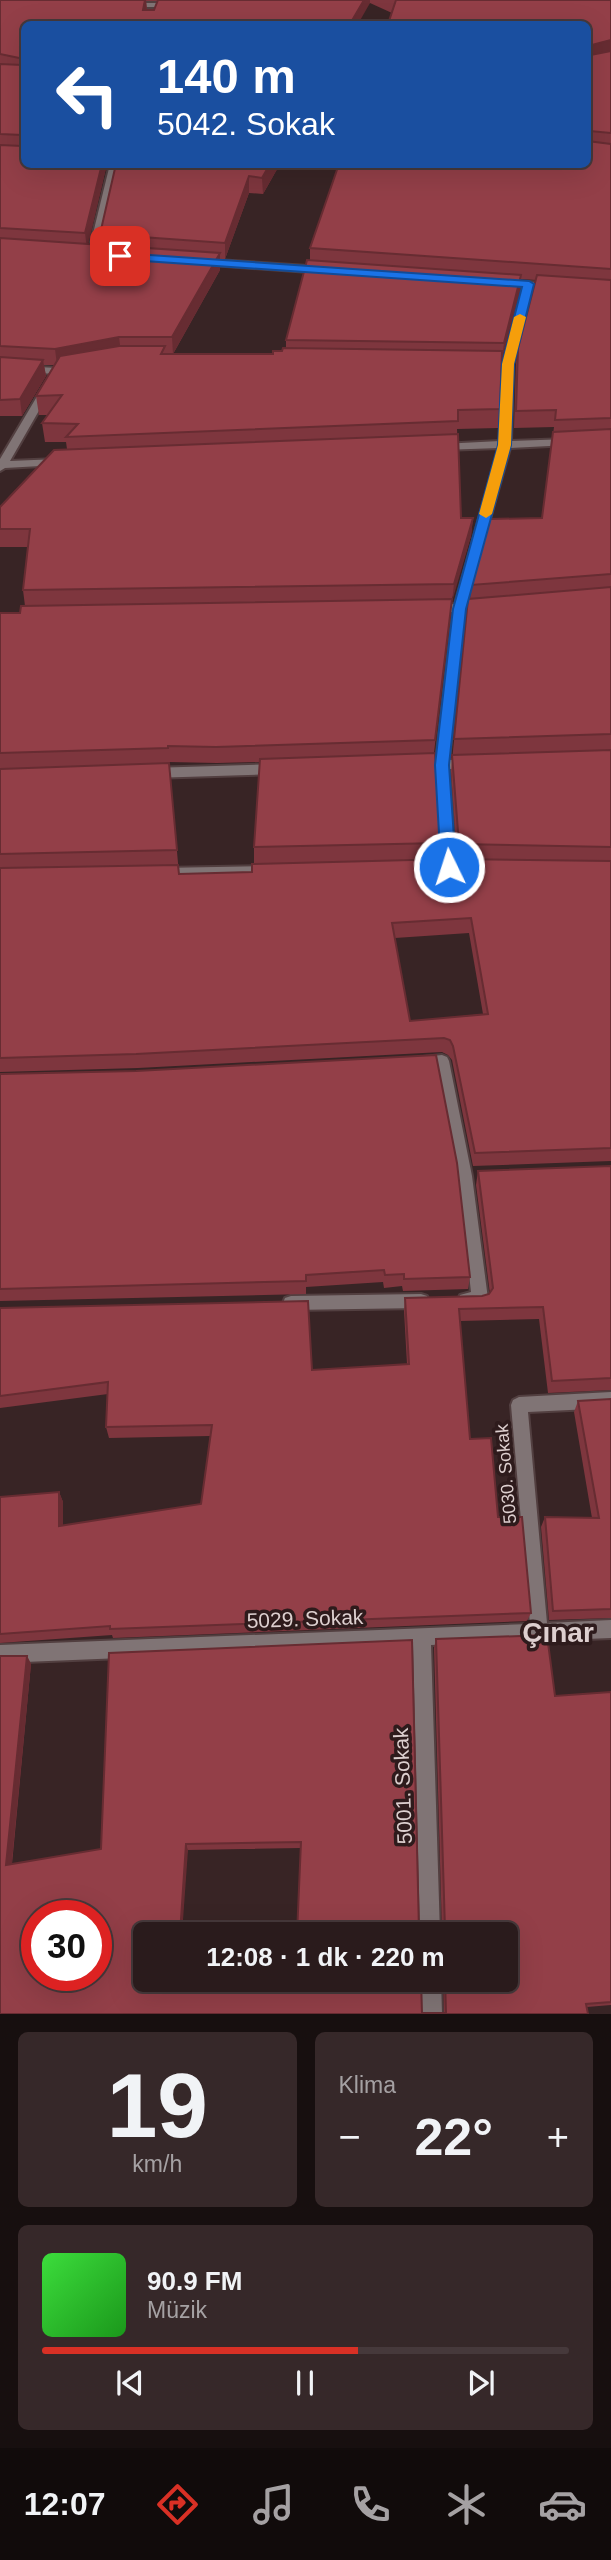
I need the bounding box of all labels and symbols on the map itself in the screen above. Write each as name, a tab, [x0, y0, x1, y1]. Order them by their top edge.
pin	[90, 226, 150, 286]
position arrow	[412, 830, 486, 904]
street label: 5030. Sokak	[492, 1422, 520, 1525]
street label: 5029. Sokak	[246, 1605, 364, 1632]
district label: Çınar	[522, 1617, 594, 1648]
street label: 5001. Sokak	[389, 1727, 416, 1845]
speed limit sign: 30	[21, 1900, 112, 1991]

